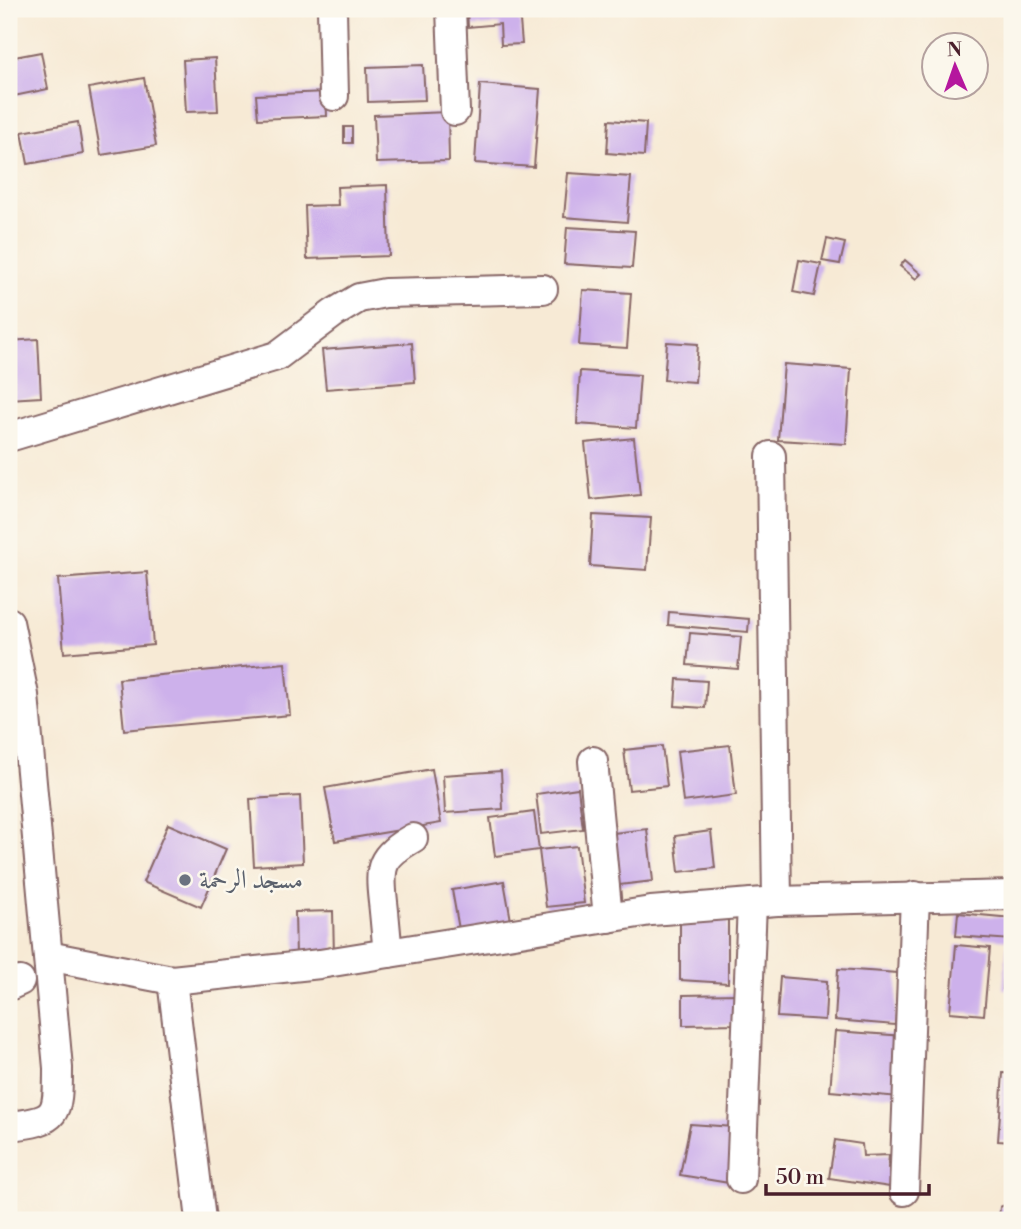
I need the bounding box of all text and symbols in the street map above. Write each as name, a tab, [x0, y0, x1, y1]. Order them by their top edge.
north arrow	[920, 32, 990, 102]
text: N	[947, 38, 962, 62]
place label: مسجد الرحمة	[199, 864, 303, 896]
marker: مسجد الرحمة	[177, 872, 193, 888]
scale bar	[766, 1152, 928, 1196]
text: 50 m	[776, 1165, 824, 1191]

